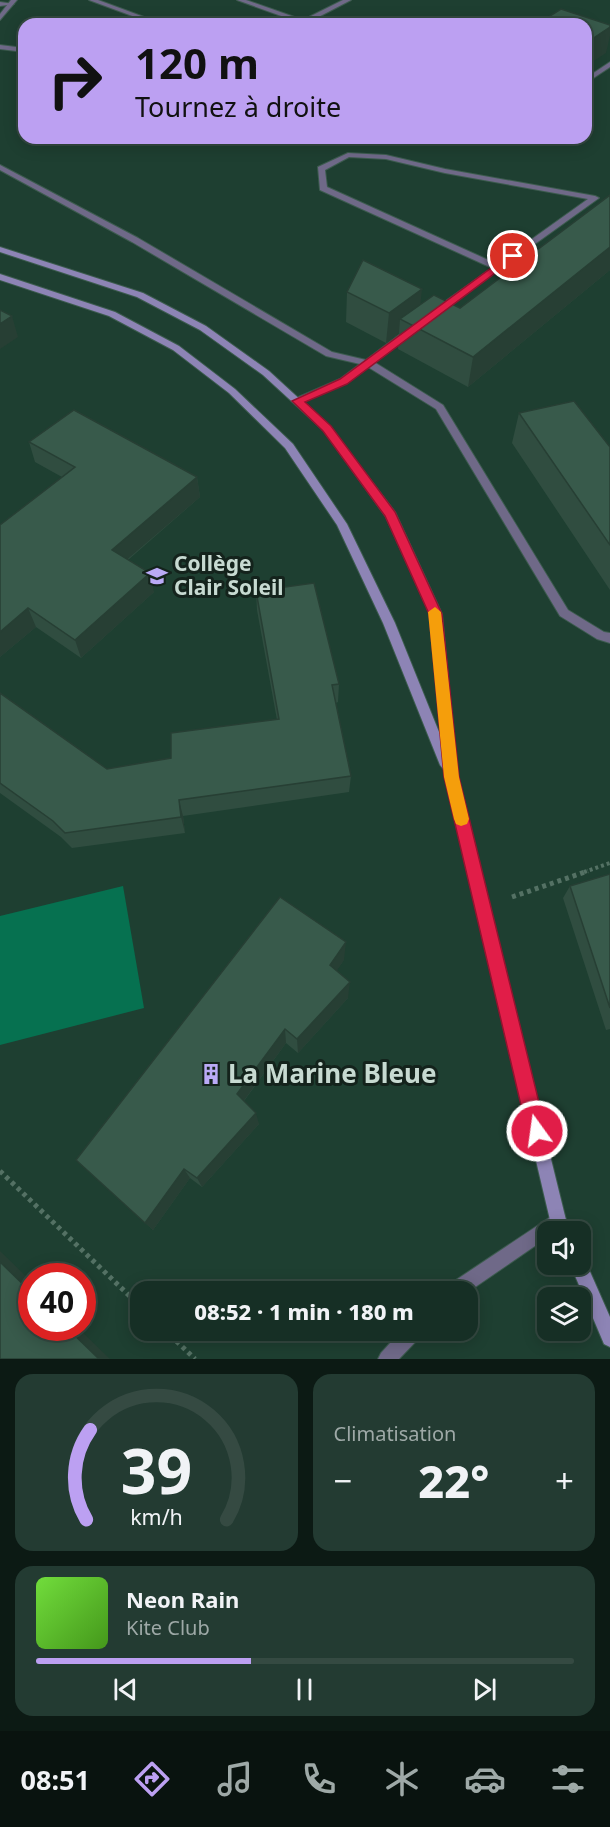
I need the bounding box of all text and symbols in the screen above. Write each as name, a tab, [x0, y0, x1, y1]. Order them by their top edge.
text: 120 m	[135, 34, 259, 91]
icon: right	[36, 42, 114, 120]
text: Tournez à droite	[135, 88, 341, 125]
pin	[487, 230, 538, 281]
icon: arrive	[496, 239, 529, 272]
place label: Collège Clair Soleil	[174, 549, 283, 601]
school or university icon: Collège Clair Soleil	[145, 564, 169, 588]
place label: La Marine Bleue	[228, 1055, 437, 1091]
building icon: La Marine Bleue	[199, 1062, 223, 1086]
position arrow	[505, 1099, 569, 1163]
map controls	[537, 1221, 591, 1341]
button: sound	[537, 1221, 591, 1275]
speed limit sign: 40	[18, 1263, 96, 1341]
button: layers	[537, 1287, 591, 1341]
text: 08:52 · 1 min · 180 m	[194, 1296, 414, 1326]
text: Climatisation	[334, 1420, 456, 1447]
text: 39	[121, 1427, 192, 1512]
text: 22°	[418, 1450, 489, 1511]
text: −	[334, 1458, 352, 1503]
text: +	[555, 1458, 574, 1503]
text: km/h	[130, 1502, 183, 1531]
text: Neon Rain	[126, 1584, 239, 1614]
text: Kite Club	[126, 1614, 210, 1641]
icon: previous	[109, 1673, 142, 1706]
icon: pause	[288, 1673, 321, 1706]
icon: next	[468, 1673, 501, 1706]
icon: directions	[131, 1758, 173, 1800]
icon: music	[214, 1758, 256, 1800]
icon: phone	[298, 1758, 340, 1800]
icon: climate	[381, 1758, 423, 1800]
icon: car	[464, 1758, 506, 1800]
icon: filters	[547, 1758, 589, 1800]
text: 08:51	[21, 1761, 90, 1798]

